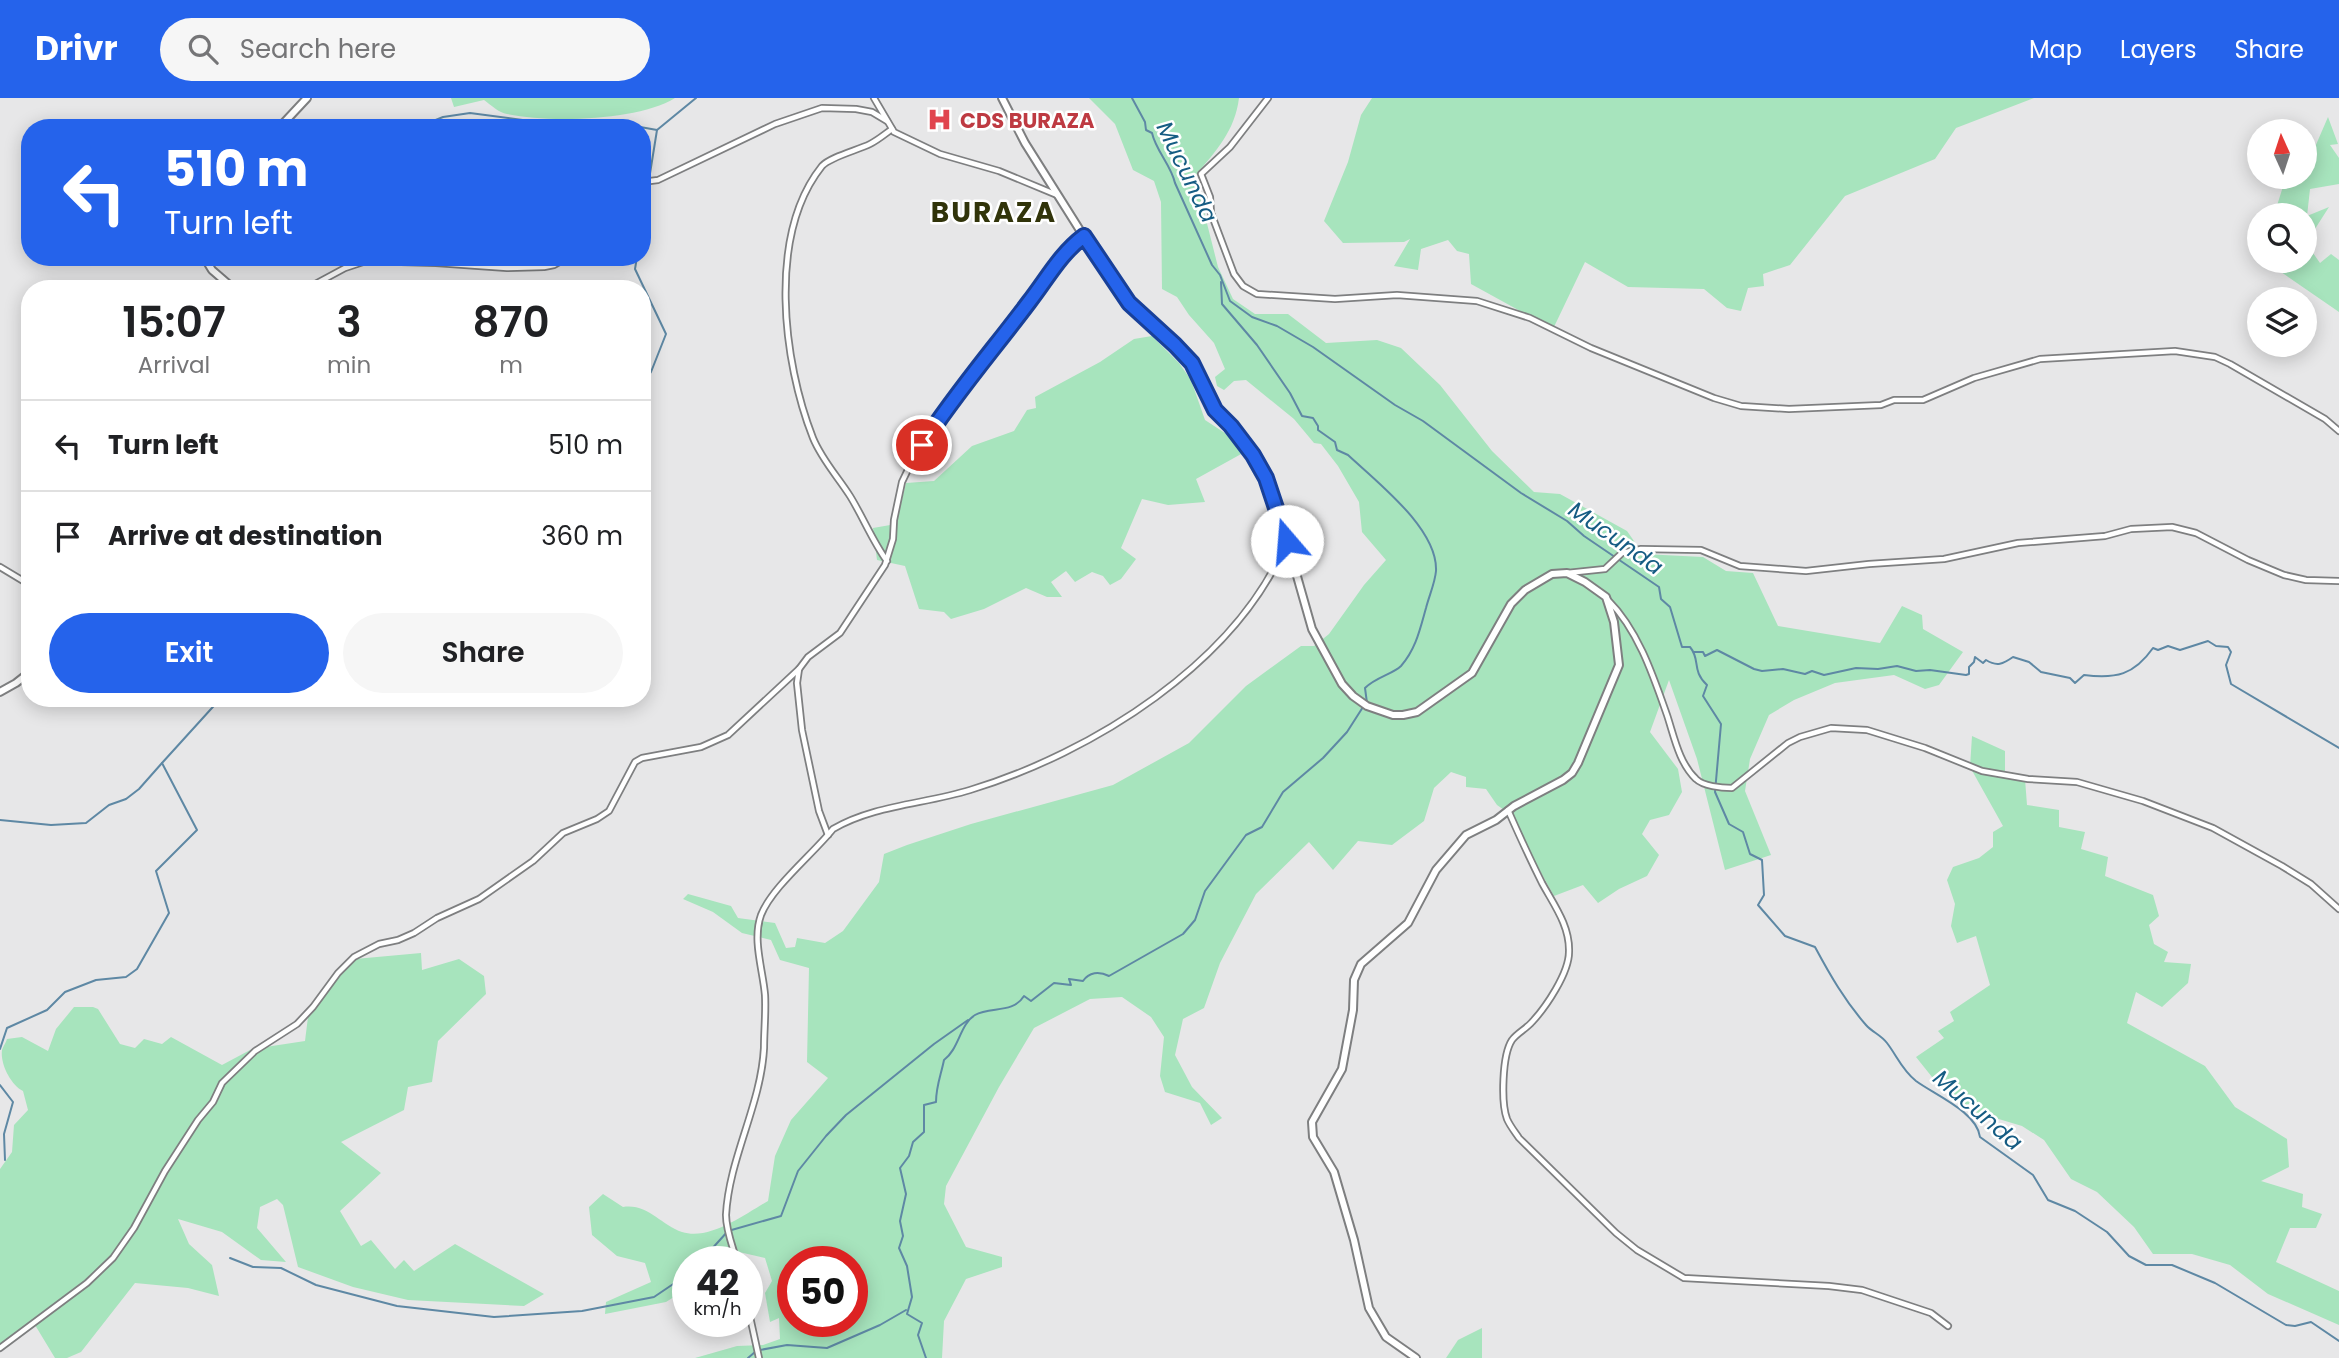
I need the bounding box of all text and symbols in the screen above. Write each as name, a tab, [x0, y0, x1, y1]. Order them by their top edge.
search box	[160, 18, 650, 81]
text: Drivr	[35, 25, 118, 72]
icon: search	[184, 30, 222, 68]
text: Search here	[240, 31, 396, 67]
text: Map	[2029, 33, 2082, 66]
text: Layers	[2120, 33, 2196, 66]
text: Share	[2234, 33, 2304, 66]
hospital icon: CDS BURAZA	[926, 106, 954, 134]
place label: CDS BURAZA	[960, 106, 1095, 135]
water label: Mucunda	[1149, 116, 1225, 228]
north arrow	[2247, 119, 2317, 189]
map controls	[2247, 119, 2317, 357]
text: 510 m	[164, 135, 309, 203]
icon: left	[49, 147, 140, 238]
district label: BURAZA	[931, 193, 1057, 232]
text: Turn left	[164, 200, 293, 245]
button: search	[2247, 203, 2317, 273]
button: layers	[2247, 287, 2317, 357]
text: 15:07	[122, 293, 226, 352]
text: 3	[337, 293, 362, 352]
text: 870	[473, 293, 550, 352]
text: Arrival	[138, 349, 210, 381]
text: min	[327, 349, 371, 381]
text: m	[499, 349, 523, 381]
pin	[892, 415, 952, 475]
icon: arrive	[903, 426, 941, 464]
icon: left	[49, 427, 87, 465]
text: Turn left	[108, 427, 219, 463]
text: 510 m	[548, 427, 623, 463]
water label: Mucunda	[1562, 494, 1670, 582]
position arrow	[1250, 504, 1324, 578]
icon: arrive	[49, 518, 87, 556]
text: Arrive at destination	[108, 518, 383, 554]
text: 360 m	[541, 518, 623, 554]
button: Exit	[49, 613, 329, 693]
button: Share	[343, 613, 623, 693]
water label: Mucunda	[1926, 1062, 2030, 1158]
speed limit sign: 50	[777, 1246, 868, 1337]
text: 42	[696, 1258, 739, 1307]
text: km/h	[694, 1296, 741, 1321]

